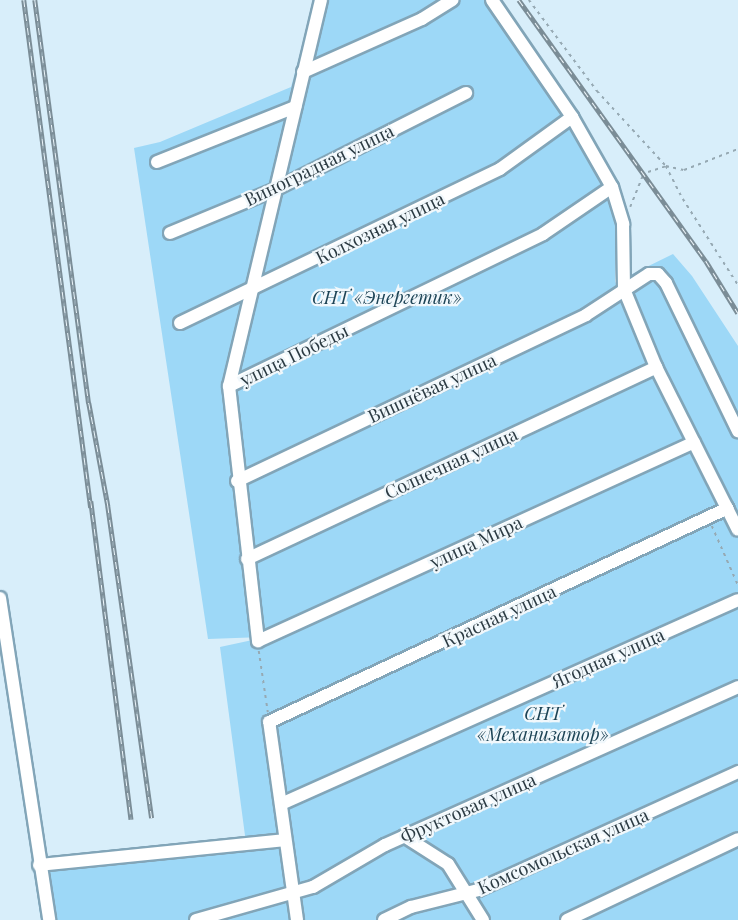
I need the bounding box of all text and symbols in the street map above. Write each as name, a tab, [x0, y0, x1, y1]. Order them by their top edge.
street label: Виноградная улица	[241, 120, 397, 210]
street label: Колхозная улица	[312, 187, 448, 269]
park label: СНТ «Энергетик»	[312, 286, 462, 308]
street label: улица Победы	[236, 319, 352, 391]
street label: Вишнёвая улица	[364, 349, 500, 427]
street label: Солнечная улица	[381, 423, 521, 503]
street label: улица Мира	[426, 511, 526, 573]
street label: Красная улица	[439, 580, 559, 652]
street label: Ягодная улица	[548, 624, 668, 692]
park label: СНТ «Механизатор»	[477, 703, 609, 746]
street label: Фруктовая улица	[397, 768, 539, 848]
street label: Комсомольская улица	[474, 804, 652, 898]

